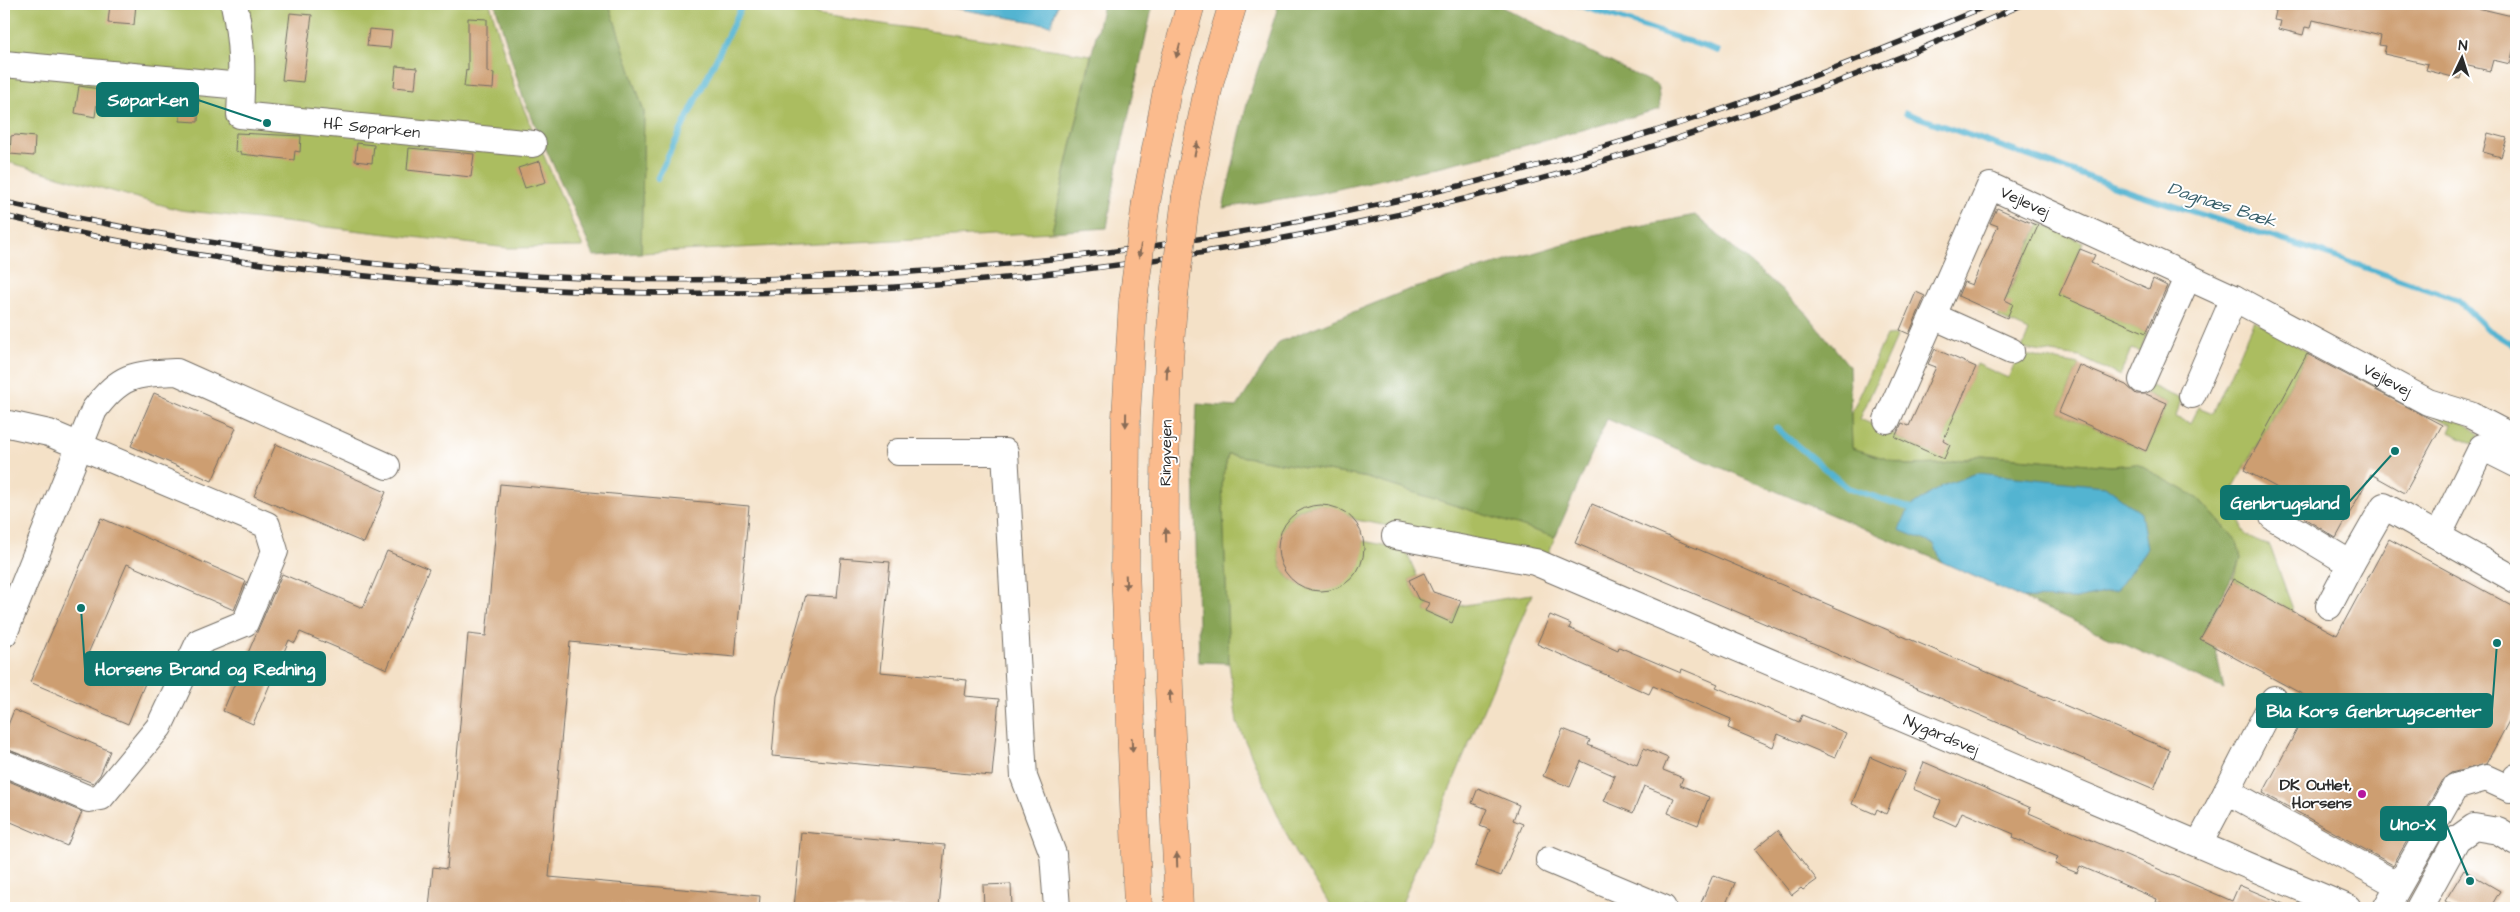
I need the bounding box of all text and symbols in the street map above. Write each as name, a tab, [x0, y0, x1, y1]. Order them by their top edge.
north arrow	[2438, 32, 2488, 82]
text: N	[2458, 36, 2468, 56]
one-way arrow	[1173, 43, 1181, 58]
callout: Søparken	[97, 83, 198, 116]
text: Søparken	[107, 88, 188, 113]
street label: Hf Søparken	[322, 112, 421, 144]
one-way arrow	[1192, 141, 1200, 157]
water label: Dagnæs Bæk	[2164, 176, 2280, 236]
street label: Vejlevej	[1996, 181, 2053, 223]
one-way arrow	[1135, 243, 1143, 259]
street label: Vejlevej	[2359, 358, 2416, 402]
one-way arrow	[1163, 364, 1171, 380]
one-way arrow	[1122, 412, 1130, 428]
street label: Ringvejen	[1154, 420, 1179, 486]
callout: Genbrugsland	[2221, 486, 2349, 519]
text: Genbrugsland	[2231, 491, 2340, 517]
one-way arrow	[1162, 526, 1170, 542]
one-way arrow	[1122, 574, 1130, 590]
callout: Horsens Brand og Redning	[85, 652, 325, 685]
text: Horsens Brand og Redning	[95, 657, 316, 683]
one-way arrow	[1166, 689, 1174, 705]
callout: Blå Kors Genbrugscenter	[2257, 694, 2492, 727]
text: Blå Kors Genbrugscenter	[2267, 699, 2482, 725]
street label: Nygårdsvej	[1900, 709, 1983, 761]
one-way arrow	[1128, 737, 1136, 753]
place label: DK Outlet, Horsens	[2280, 774, 2352, 814]
marker: DK Outlet, Horsens	[2356, 788, 2368, 800]
callout: Uno-X	[2381, 807, 2446, 840]
text: Uno-X	[2390, 812, 2436, 837]
one-way arrow	[1172, 851, 1180, 867]

